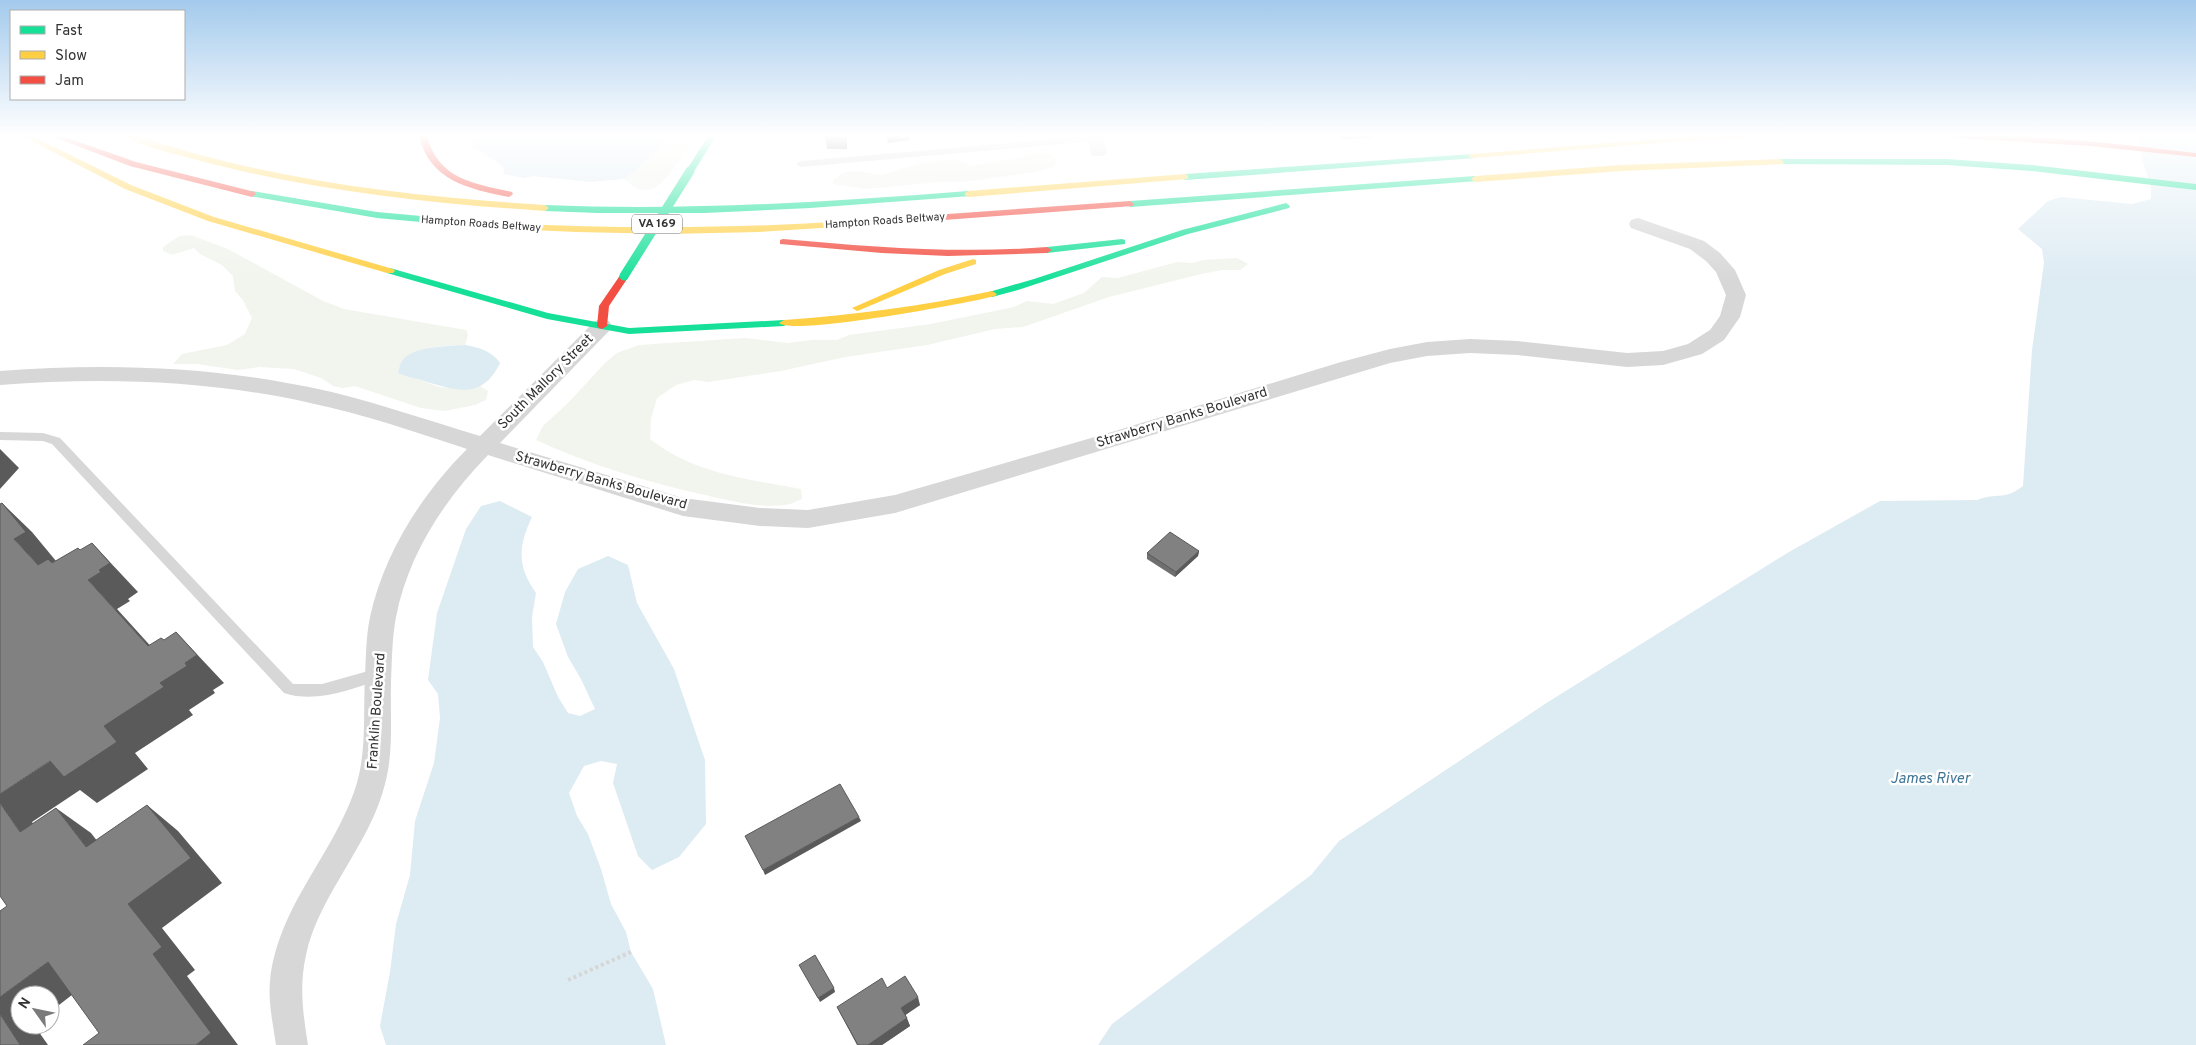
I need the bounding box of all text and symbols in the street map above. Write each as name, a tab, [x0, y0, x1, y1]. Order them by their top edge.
legend	[10, 10, 185, 100]
text: Fast	[55, 22, 83, 41]
text: Slow	[55, 47, 87, 66]
text: Jam	[55, 72, 84, 91]
street label: Hampton Roads Beltway	[824, 210, 946, 232]
street label: Hampton Roads Beltway	[420, 213, 542, 235]
road number: VA 169	[632, 214, 682, 233]
street label: South Mallory Street	[495, 331, 597, 433]
street label: Strawberry Banks Boulevard	[1094, 384, 1270, 452]
street label: Strawberry Banks Boulevard	[513, 448, 689, 514]
street label: Franklin Boulevard	[364, 652, 390, 770]
water label: James River	[1890, 770, 1971, 789]
north arrow	[10, 985, 60, 1035]
text: N	[15, 995, 35, 1013]

